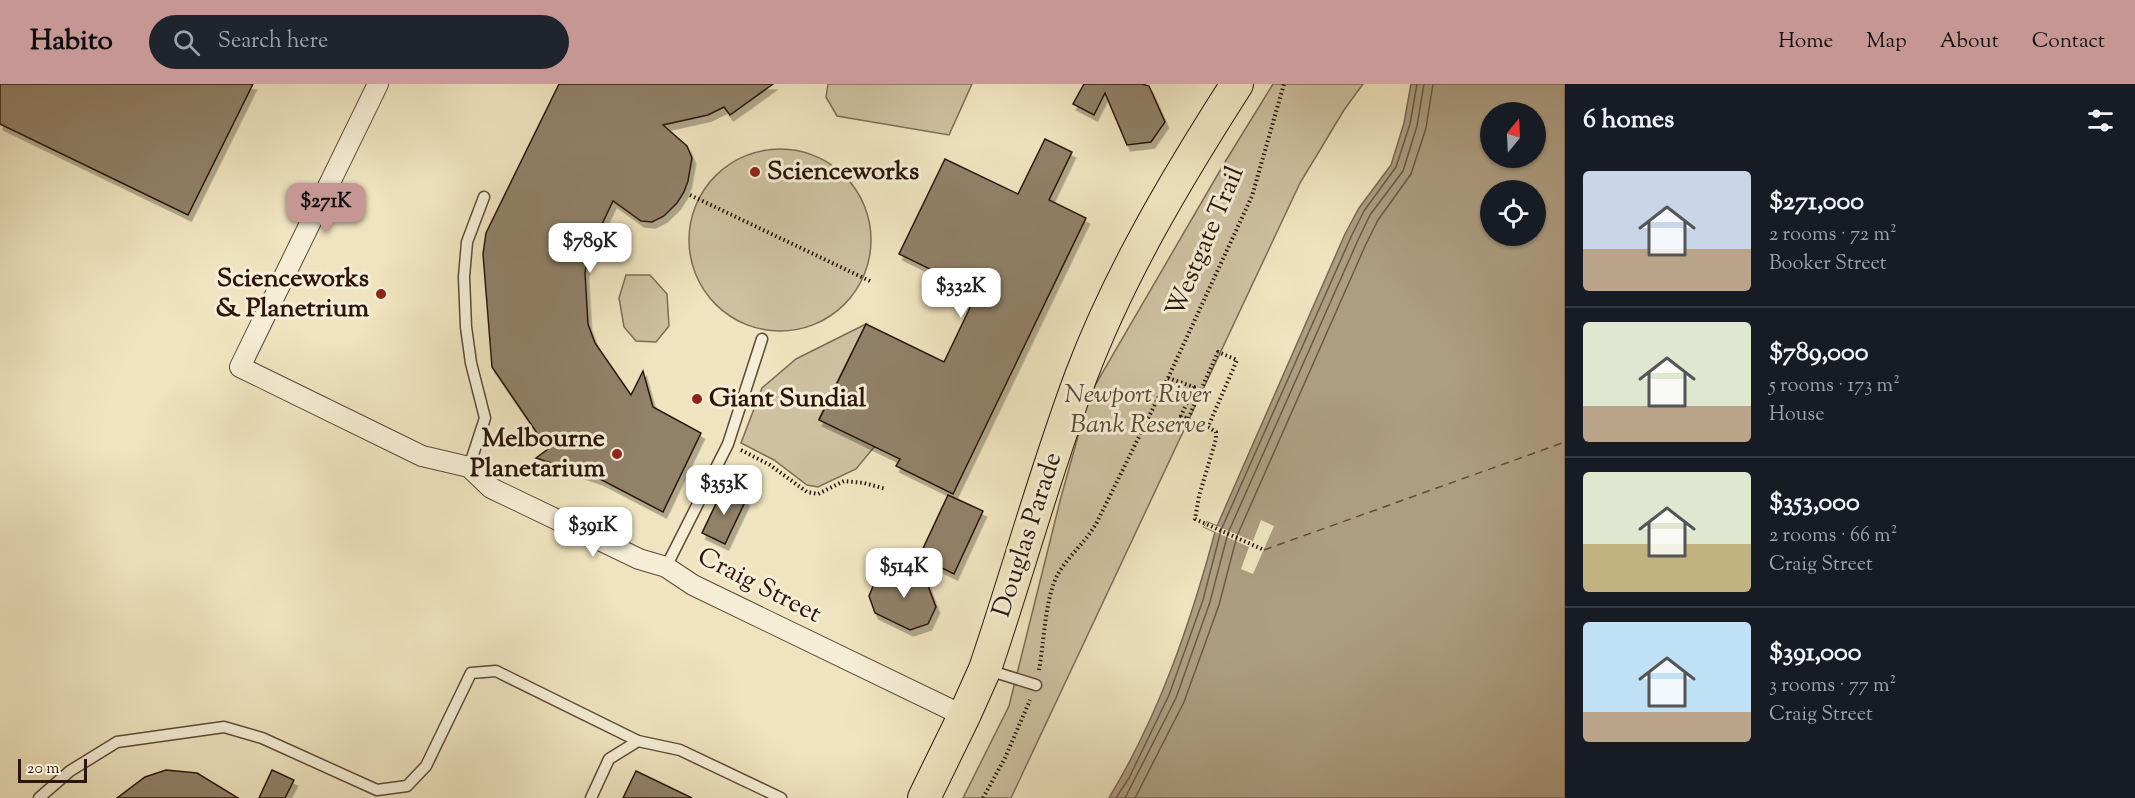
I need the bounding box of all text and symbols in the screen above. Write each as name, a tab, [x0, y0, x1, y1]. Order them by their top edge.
search box	[149, 15, 569, 69]
text: Habito	[30, 22, 113, 62]
icon: search	[170, 26, 203, 59]
text: Search here	[218, 26, 328, 58]
text: Home	[1778, 27, 1833, 57]
text: Map	[1866, 27, 1907, 57]
text: About	[1940, 27, 1999, 57]
text: Contact	[2032, 27, 2105, 57]
north arrow	[1480, 102, 1546, 168]
map controls	[1480, 102, 1546, 246]
text: 6 homes	[1583, 102, 1674, 139]
icon: filters	[2084, 104, 2117, 137]
place label: Scienceworks	[767, 154, 919, 191]
street label: Westgate Trail	[1158, 161, 1254, 323]
marker: Scienceworks	[748, 165, 762, 179]
button: locate	[1480, 180, 1546, 246]
pin: $271K	[284, 183, 368, 234]
text: $271,000	[1769, 184, 1864, 221]
text: $271K	[300, 188, 352, 217]
icon: home	[1631, 195, 1703, 267]
text: 2 rooms · 72 m²	[1769, 221, 1897, 250]
pin: $789K	[548, 223, 632, 274]
text: $789K	[563, 228, 617, 257]
text: Booker Street	[1769, 250, 1887, 279]
place label: Scienceworks & Planetrium	[215, 261, 369, 328]
pin: $332K	[919, 268, 1003, 319]
text: $332K	[936, 273, 986, 302]
marker: Scienceworks & Planetrium	[374, 287, 388, 301]
text: $789,000	[1769, 335, 1869, 372]
icon: home	[1631, 346, 1703, 418]
text: 5 rooms · 173 m²	[1769, 372, 1900, 401]
park label: Newport River Bank Reserve	[1064, 377, 1212, 444]
place label: Giant Sundial	[709, 381, 867, 418]
marker: Giant Sundial	[690, 392, 704, 406]
text: House	[1769, 401, 1824, 430]
place label: Melbourne Planetarium	[470, 421, 605, 488]
marker: Melbourne Planetarium	[610, 447, 624, 461]
street label: Douglas Parade	[984, 448, 1072, 622]
pin: $353K	[682, 465, 766, 516]
text: $353K	[700, 470, 748, 499]
text: $353,000	[1769, 485, 1860, 522]
icon: home	[1631, 496, 1703, 568]
pin: $391K	[551, 507, 635, 558]
text: $391K	[568, 512, 618, 541]
text: 2 rooms · 66 m²	[1769, 522, 1897, 551]
street label: Craig Street	[690, 539, 828, 633]
pin: $514K	[862, 548, 946, 599]
text: Craig Street	[1769, 551, 1873, 580]
text: $514K	[880, 553, 928, 582]
text: $391,000	[1769, 635, 1862, 672]
icon: home	[1631, 646, 1703, 718]
text: 3 rooms · 77 m²	[1769, 672, 1896, 701]
text: Craig Street	[1769, 701, 1873, 730]
scale bar	[18, 756, 87, 784]
text: 20 m	[27, 758, 60, 781]

